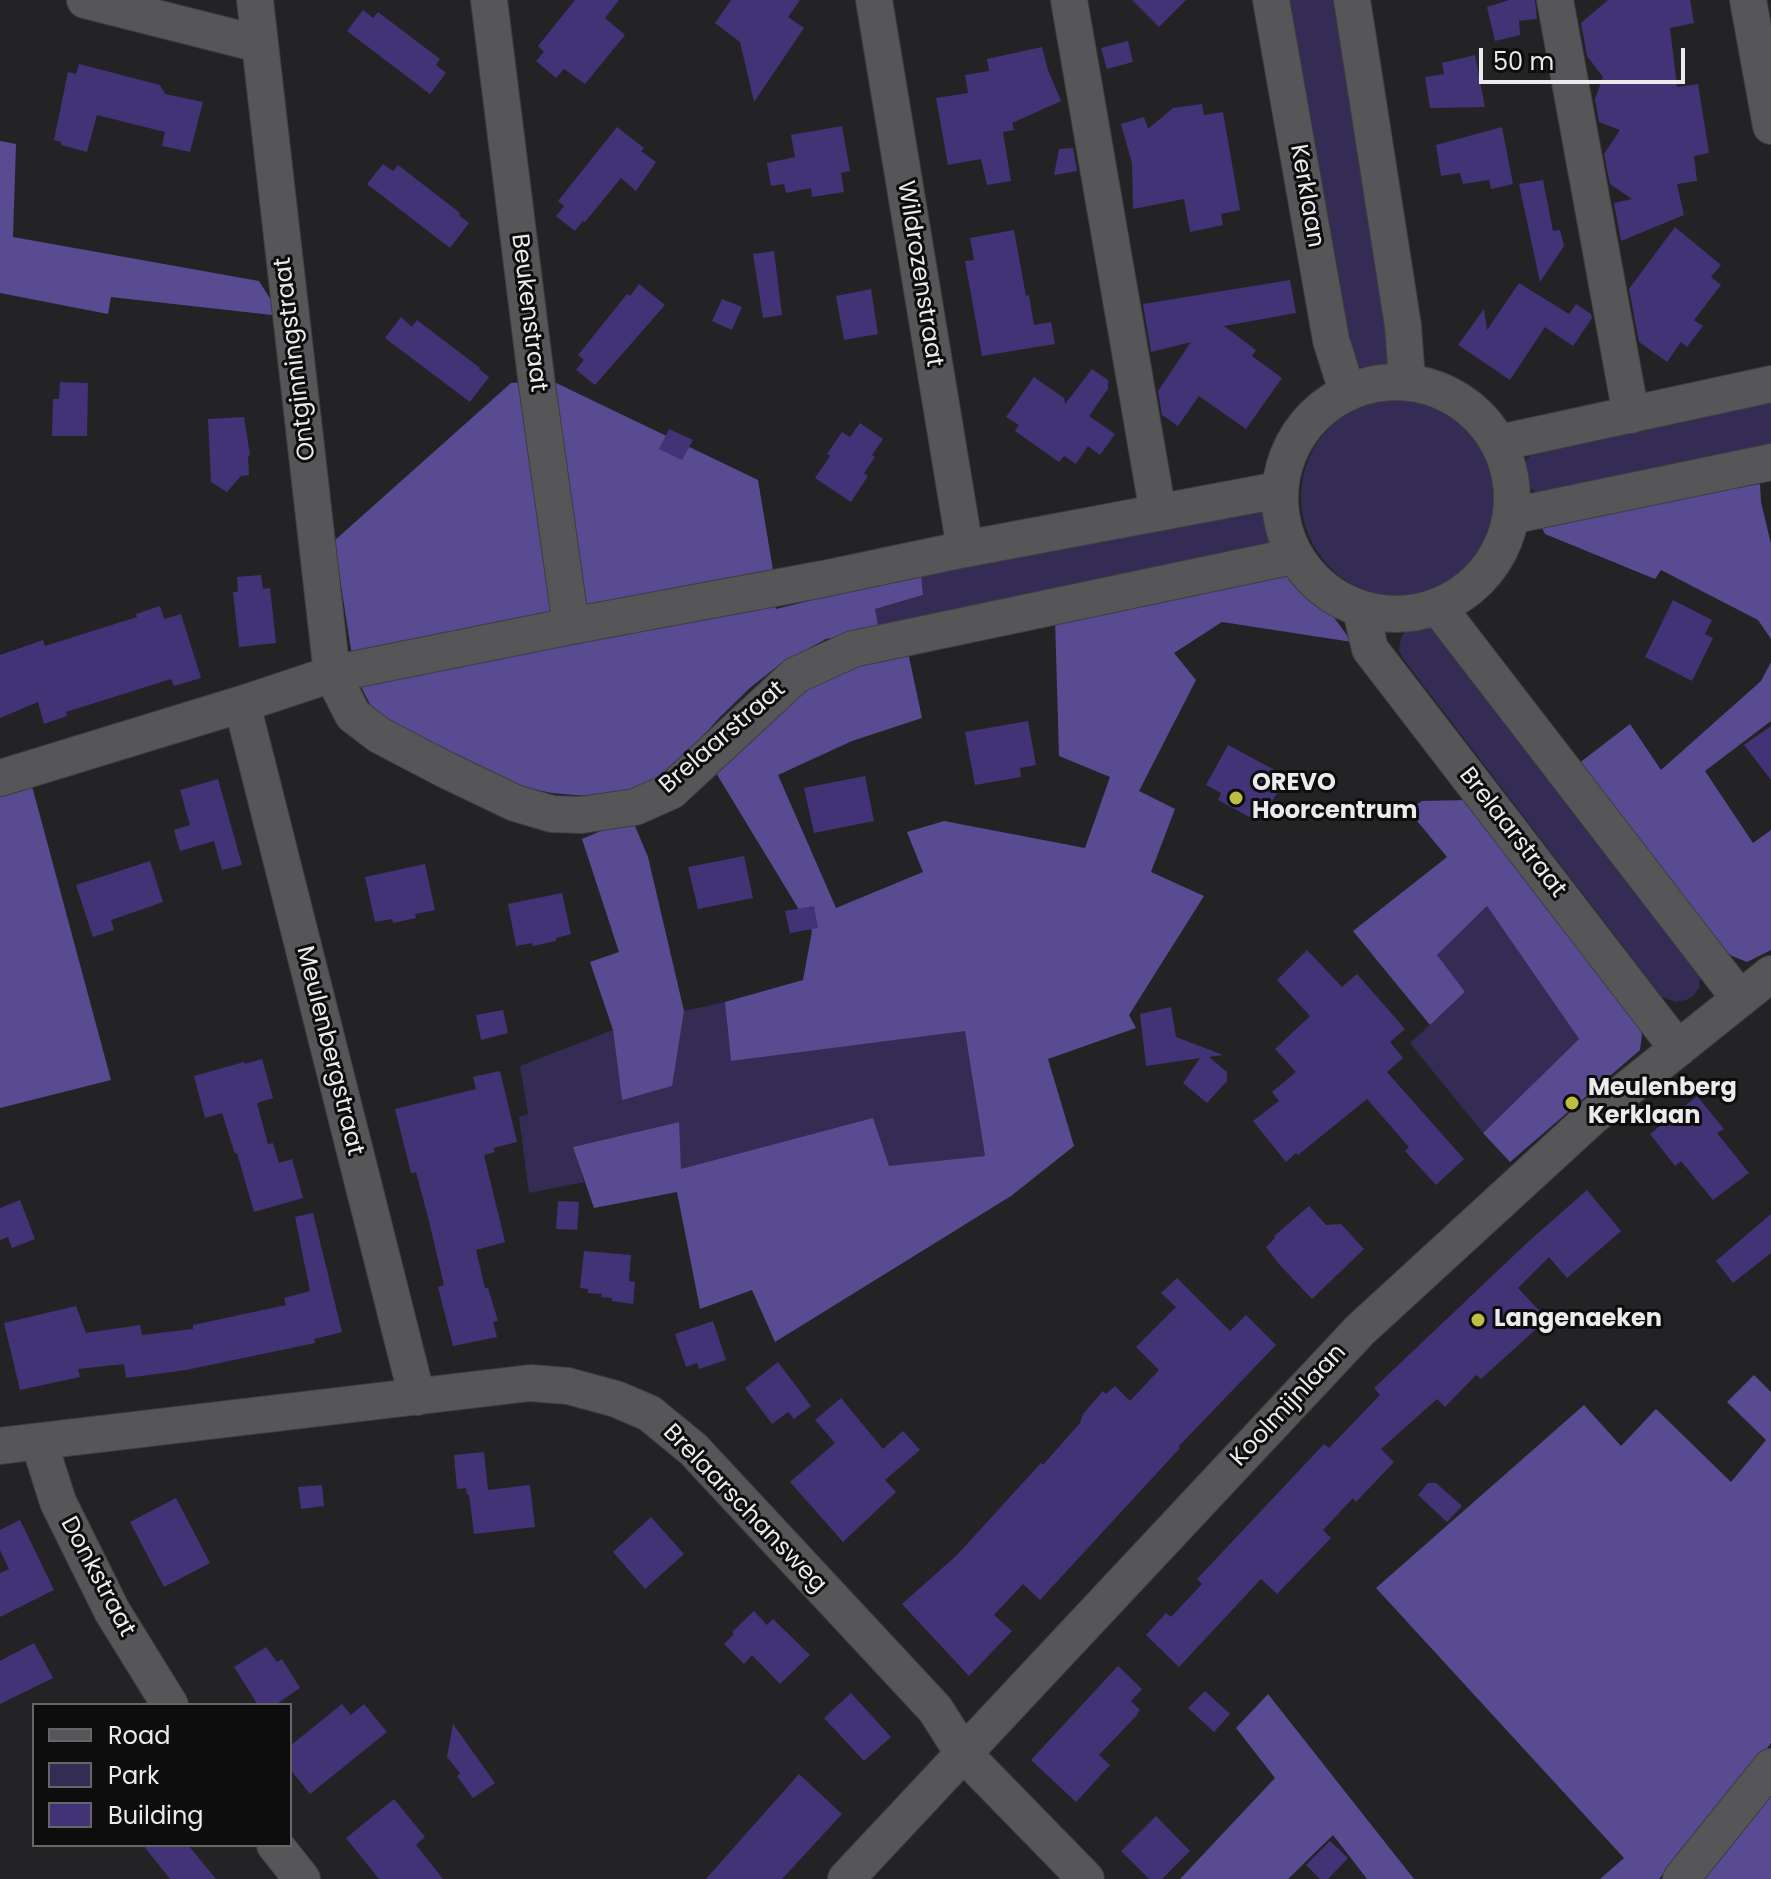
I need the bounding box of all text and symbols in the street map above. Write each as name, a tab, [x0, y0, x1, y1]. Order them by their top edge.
scale bar	[1483, 32, 1689, 82]
text: 50 m	[1493, 45, 1554, 78]
street label: Kerklaan	[1283, 142, 1329, 250]
street label: Wildrozenstraat	[890, 179, 948, 369]
street label: Beukenstraat	[504, 232, 552, 394]
street label: Ontginningstraat	[269, 256, 323, 462]
street label: Brelaarstraat	[654, 676, 792, 800]
street label: Brelaarstraat	[1452, 762, 1572, 904]
place label: OREVO Hoorcentrum	[1252, 770, 1417, 826]
marker: OREVO Hoorcentrum	[1227, 789, 1245, 807]
street label: Meulenbergstraat	[289, 943, 369, 1159]
place label: Meulenberg Kerklaan	[1588, 1075, 1737, 1131]
marker: Meulenberg Kerklaan	[1563, 1094, 1581, 1112]
place label: Langenaeken	[1494, 1306, 1662, 1334]
marker: Langenaeken	[1469, 1311, 1487, 1329]
street label: Koolmijnlaan	[1225, 1339, 1353, 1473]
street label: Brelaarschansweg	[656, 1419, 832, 1599]
street label: Donkstraat	[53, 1512, 141, 1642]
legend	[32, 1703, 292, 1847]
text: Road	[108, 1719, 170, 1752]
text: Park	[108, 1759, 159, 1792]
text: Building	[108, 1799, 204, 1832]

